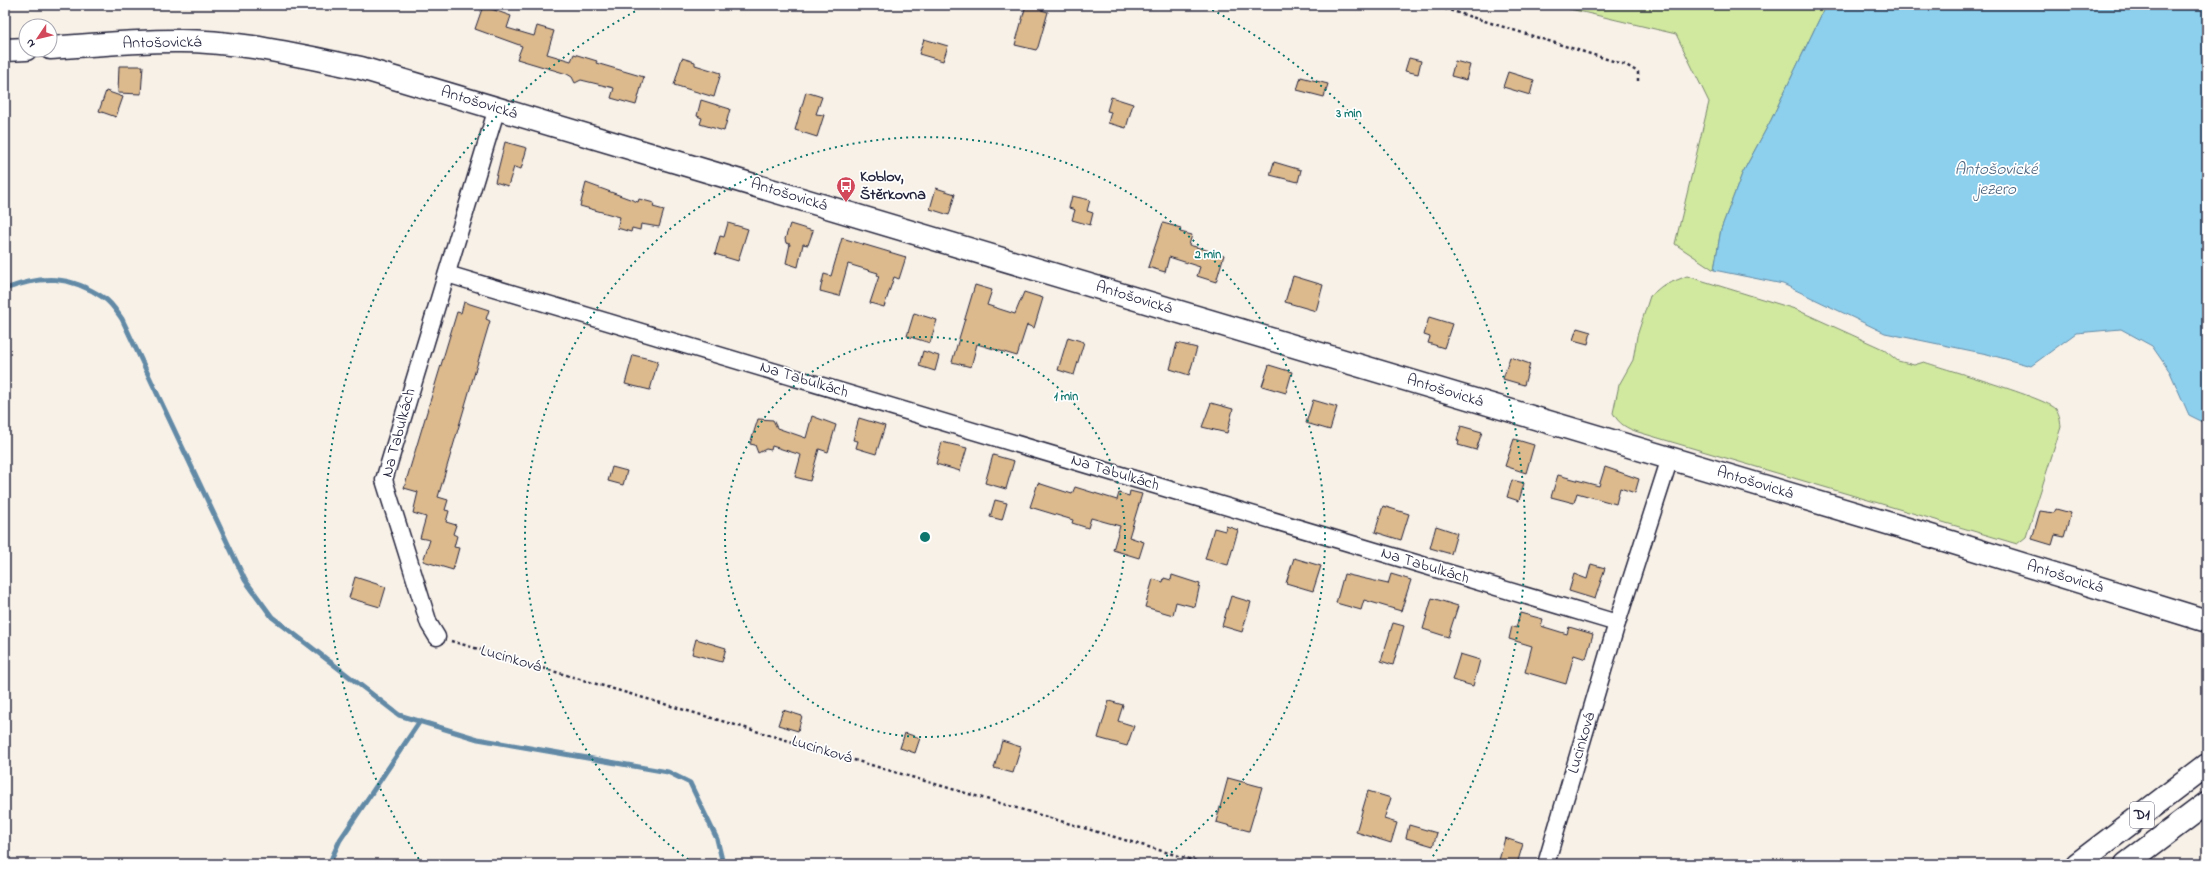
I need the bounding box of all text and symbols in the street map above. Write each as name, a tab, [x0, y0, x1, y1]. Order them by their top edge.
north arrow	[18, 18, 58, 58]
street label: Antošovická	[122, 30, 202, 56]
text: N	[22, 36, 39, 51]
street label: Antošovická	[438, 80, 520, 126]
text: 3 min	[1335, 105, 1362, 123]
water label: Antošovické jezero	[1954, 157, 2039, 202]
place label: Koblov, Štěrkovna	[860, 165, 926, 207]
street label: Antošovická	[748, 172, 830, 218]
bus stop icon: Koblov, Štěrkovna	[835, 175, 857, 203]
text: 2 min	[1194, 246, 1221, 264]
street label: Antošovická	[1093, 275, 1175, 321]
street label: Na Tabulkách	[757, 355, 851, 405]
street label: Antošovická	[1404, 368, 1486, 414]
street label: Na Tabulkách	[376, 386, 422, 480]
text: 1 min	[1054, 388, 1078, 406]
street label: Na Tabulkách	[1068, 448, 1162, 498]
street label: Antošovická	[1714, 460, 1796, 506]
centre of rings	[918, 530, 932, 544]
street label: Na Tabulkách	[1378, 541, 1472, 591]
street label: Antošovická	[2024, 554, 2106, 600]
street label: Lucinková	[478, 639, 544, 679]
street label: Lucinková	[1562, 710, 1602, 776]
street label: Lucinková	[789, 729, 855, 771]
road number: D1	[2130, 802, 2154, 828]

